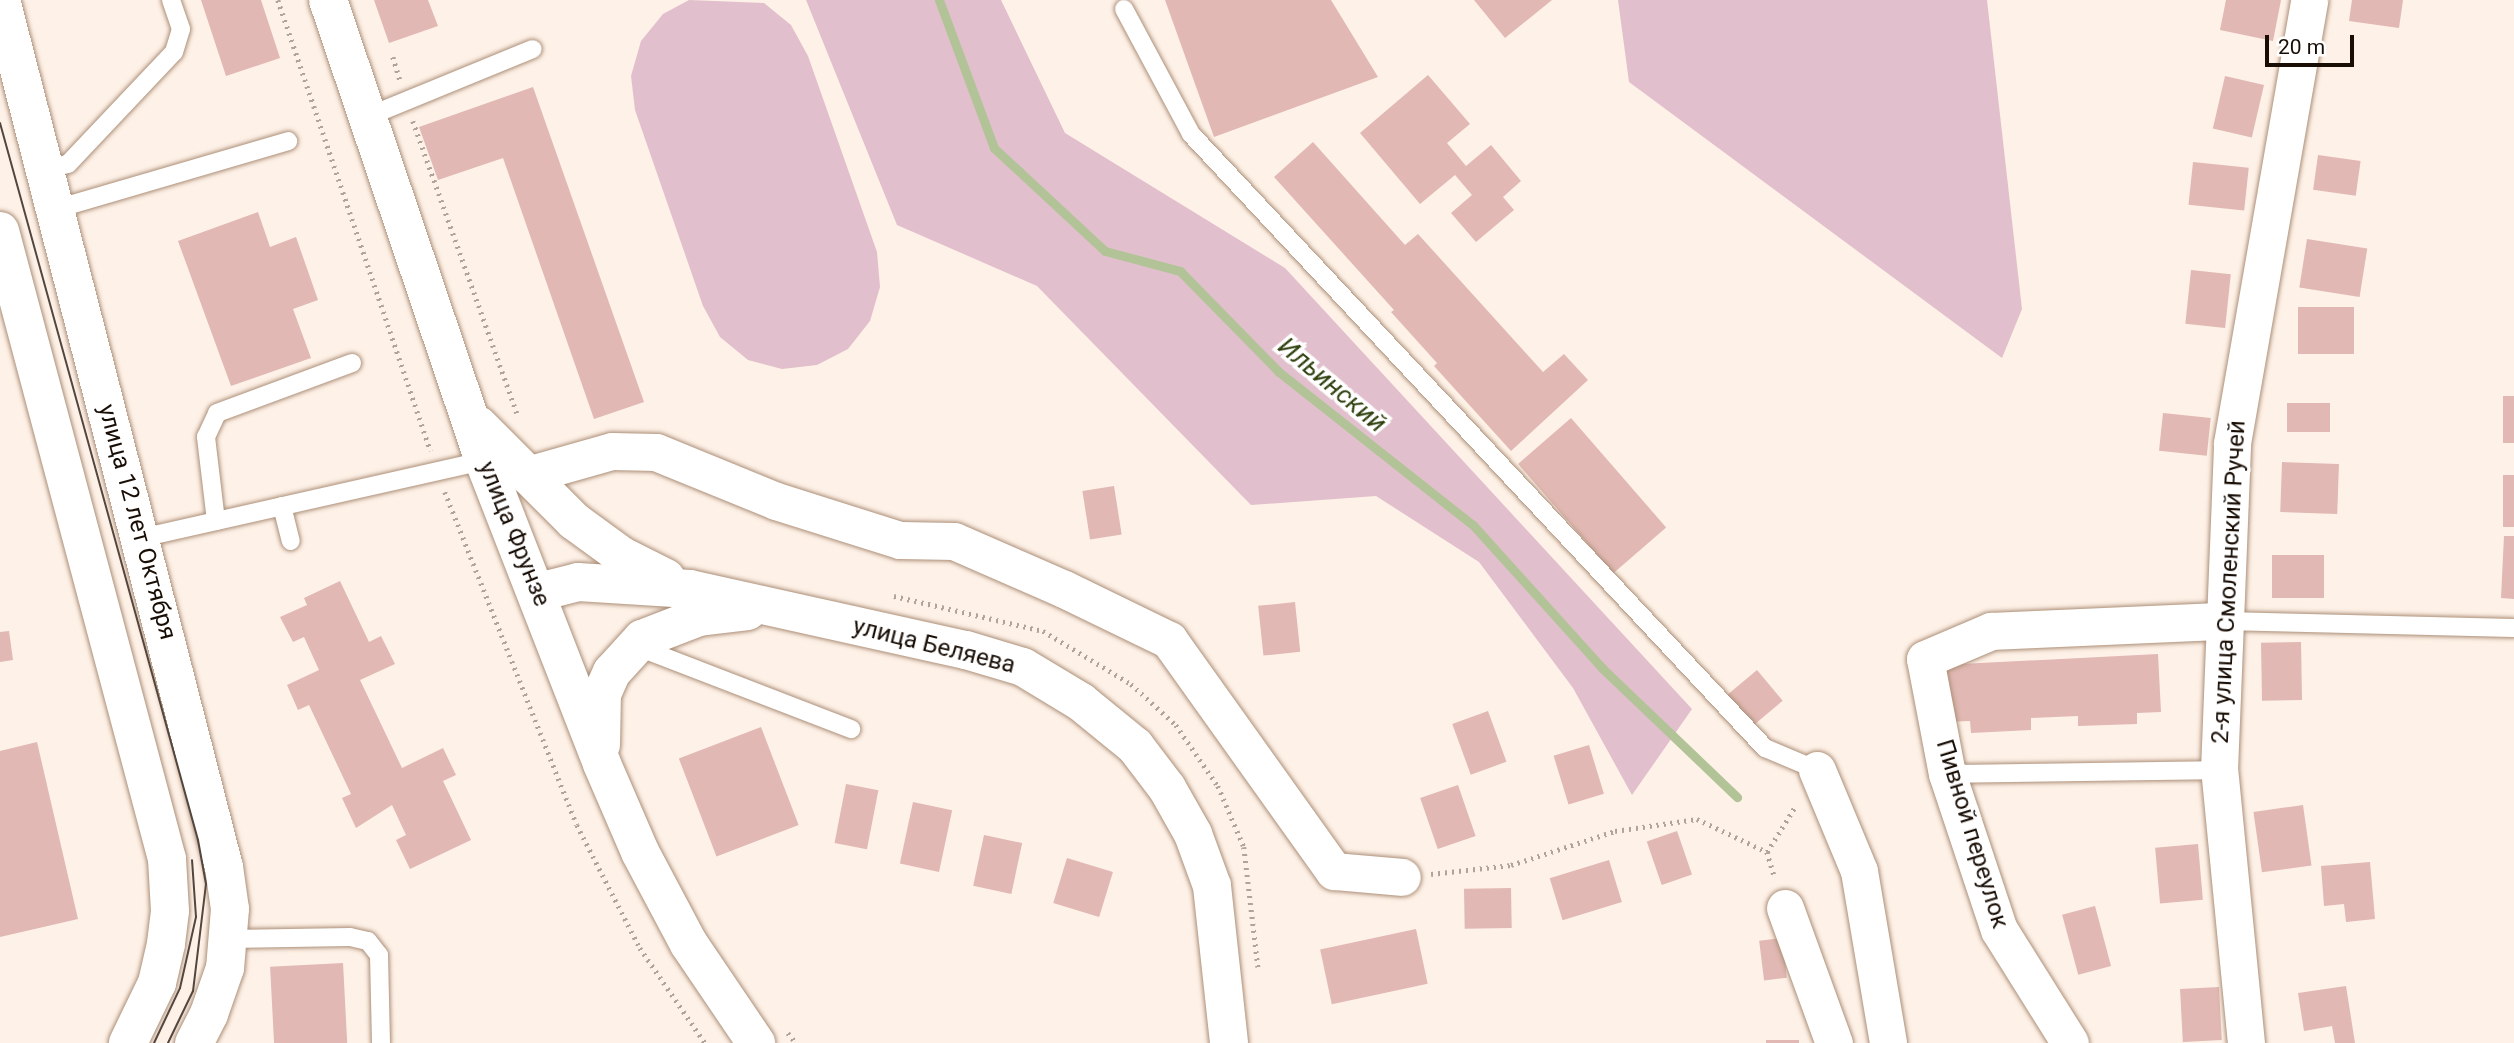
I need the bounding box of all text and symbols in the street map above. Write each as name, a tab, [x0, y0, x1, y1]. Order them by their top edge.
scale bar	[2269, 21, 2358, 65]
text: 20 m	[2278, 35, 2325, 59]
water label: Ильинский	[1272, 331, 1392, 439]
street label: улица 12 лет Октября	[92, 401, 182, 643]
street label: 2-я улица Смоленский Ручей	[2206, 419, 2252, 745]
street label: улица Фрунзе	[472, 457, 556, 611]
street label: улица Беляева	[850, 612, 1018, 680]
street label: Пивной переулок	[1930, 736, 2014, 932]

